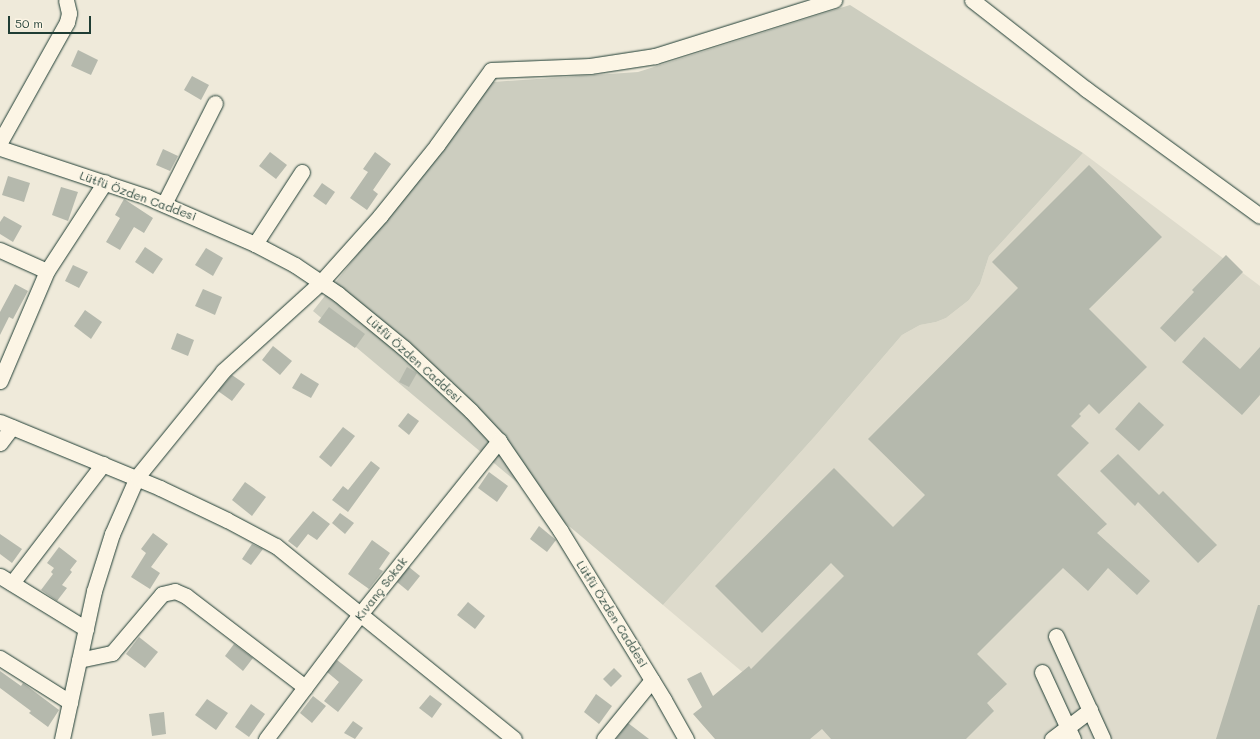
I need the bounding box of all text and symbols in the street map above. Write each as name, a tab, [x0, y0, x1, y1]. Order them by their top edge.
scale bar	[10, 8, 93, 34]
text: 50 m	[15, 15, 43, 31]
street label: Lütfü Özden Caddesi	[78, 168, 198, 224]
street label: Lütfü Özden Caddesi	[363, 312, 465, 406]
street label: Kıvanç Sokak	[352, 554, 410, 624]
street label: Lütfü Özden Caddesi	[573, 558, 651, 670]

